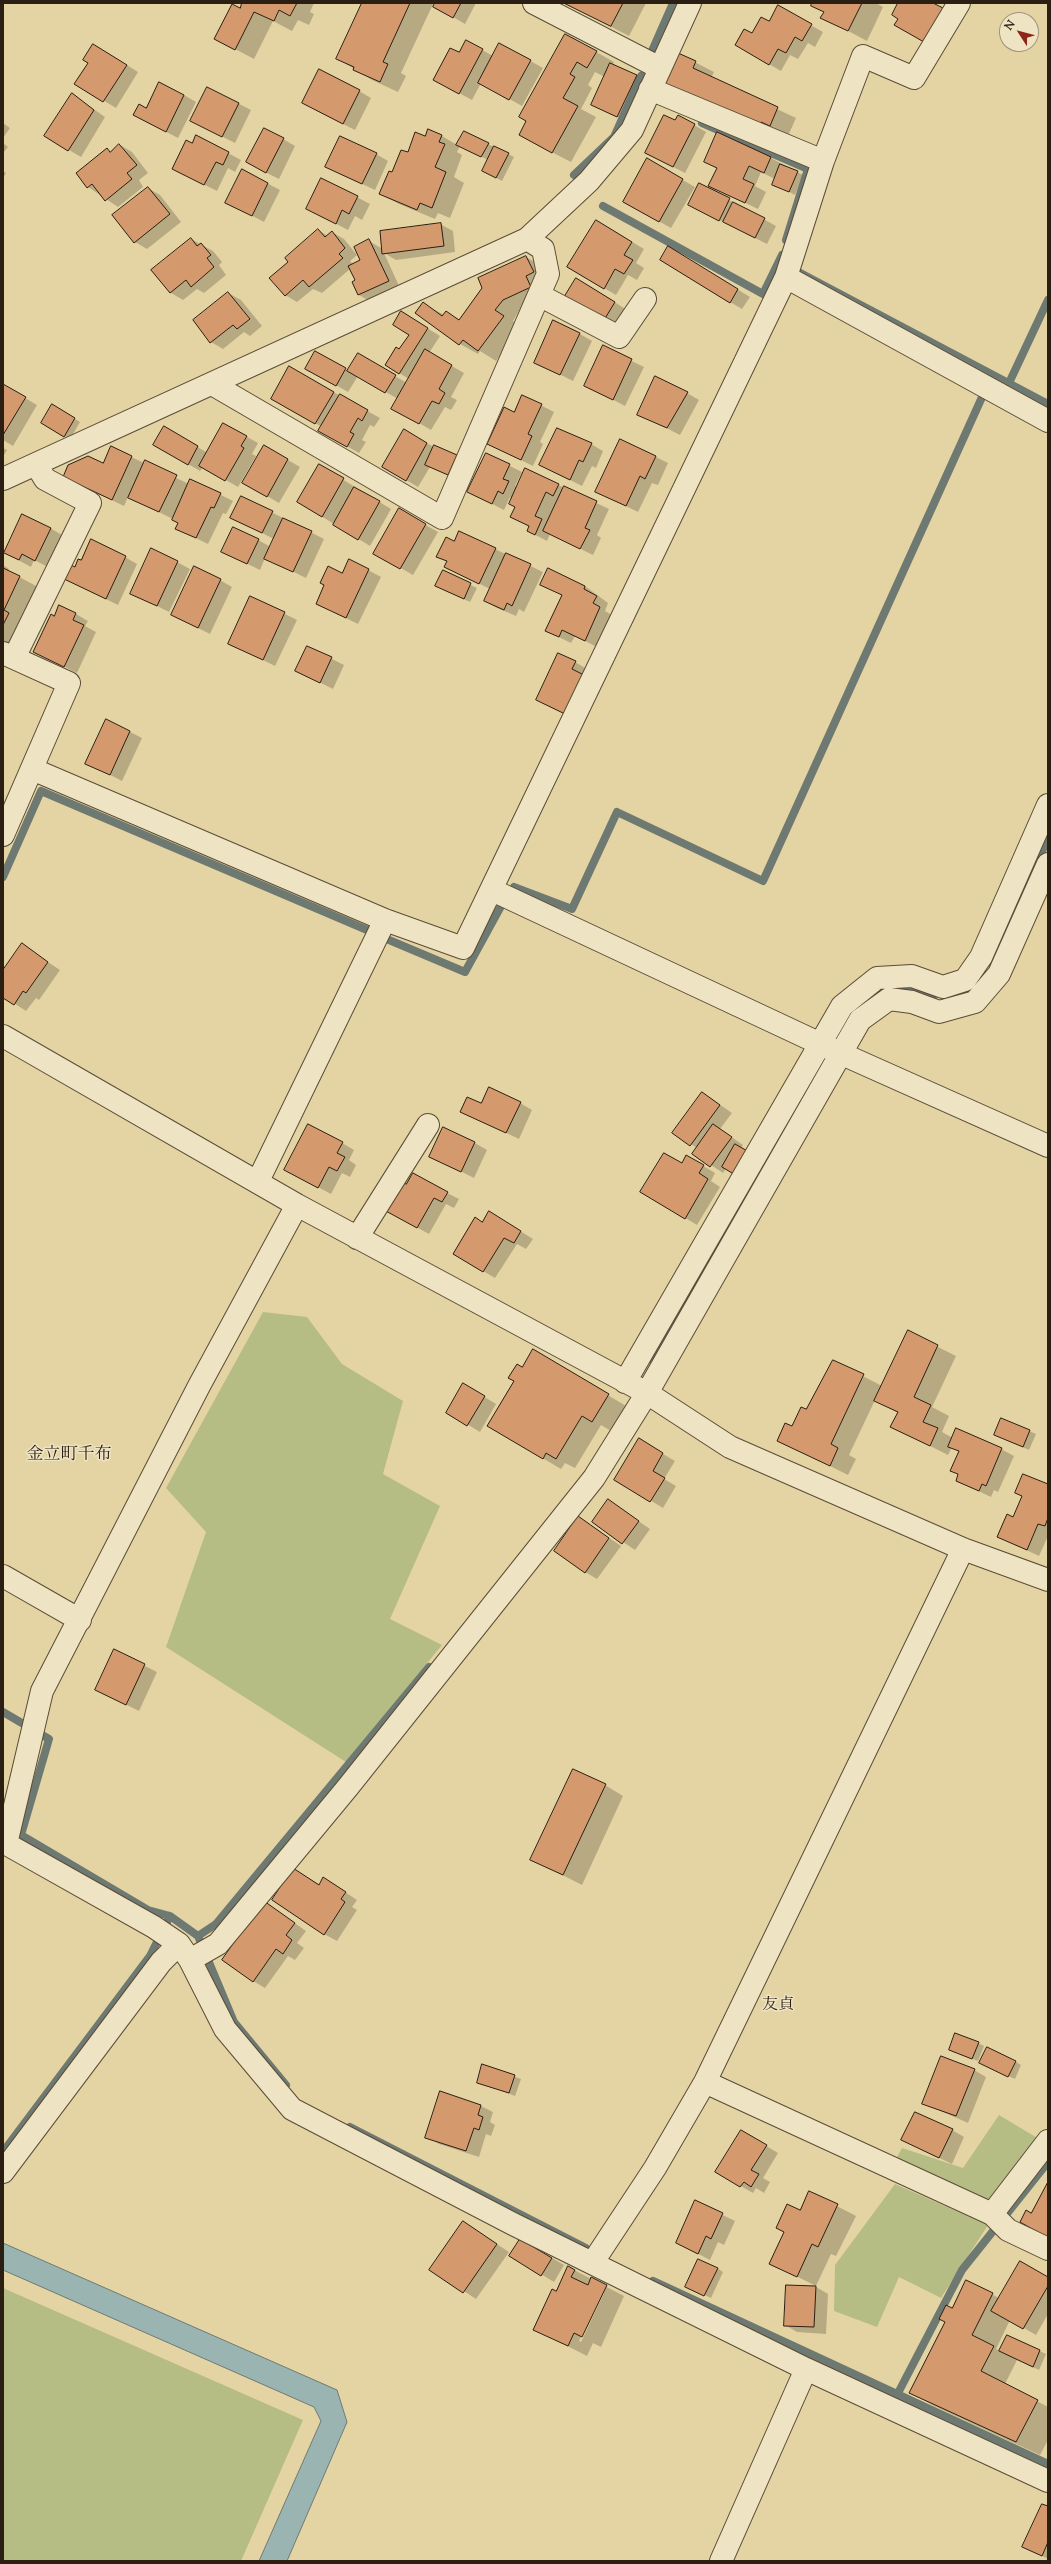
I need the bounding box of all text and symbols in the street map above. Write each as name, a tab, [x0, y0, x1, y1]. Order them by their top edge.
north arrow	[999, 12, 1039, 52]
text: N	[1001, 17, 1019, 34]
district label: 金立町千布	[27, 1446, 111, 1466]
district label: 友貞	[762, 1996, 794, 2016]

